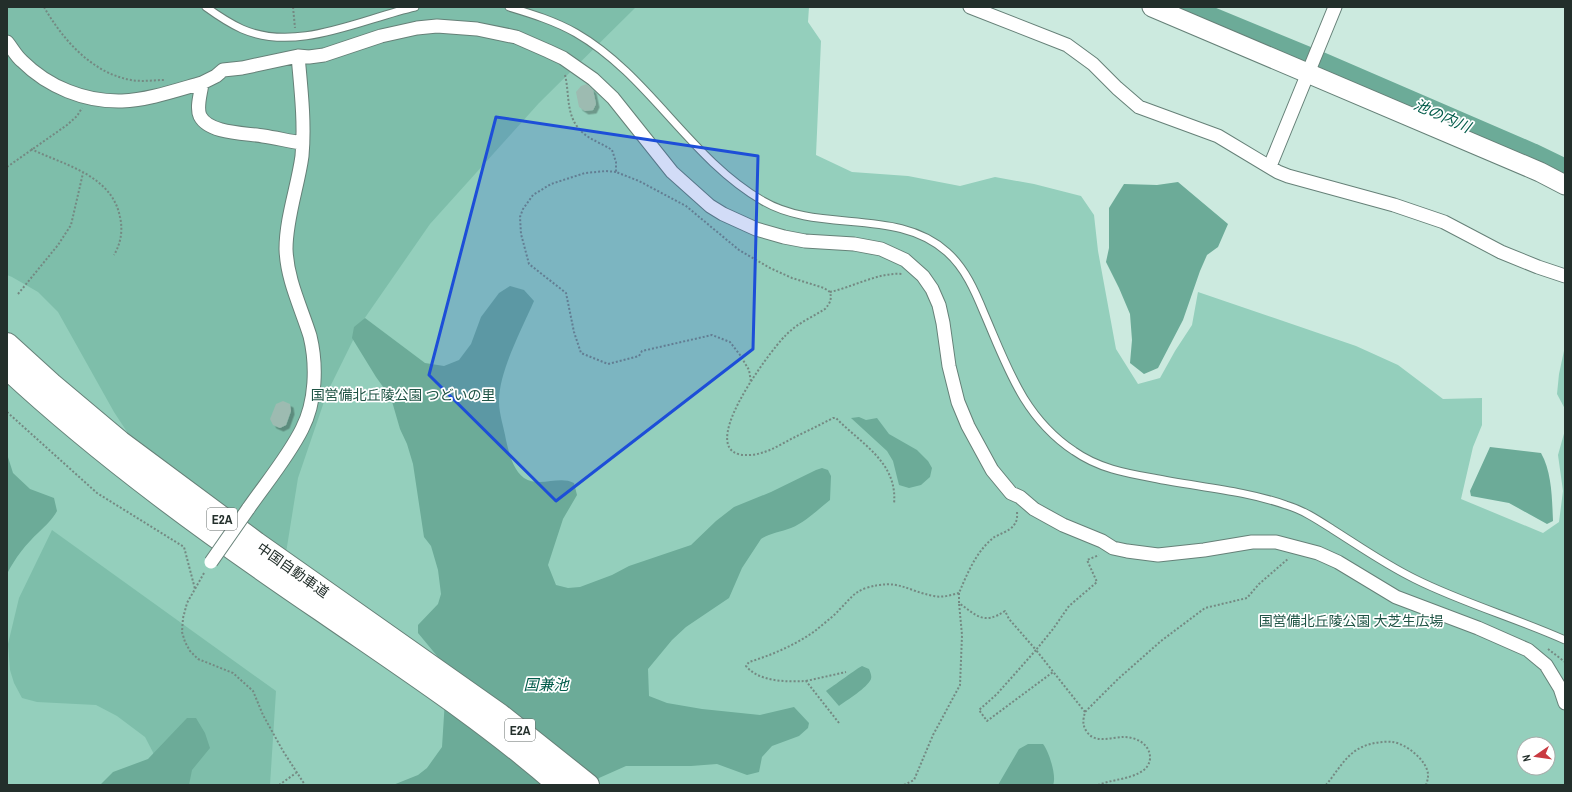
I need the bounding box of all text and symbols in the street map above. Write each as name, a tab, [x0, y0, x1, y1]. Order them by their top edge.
water label: 池の内川	[1411, 94, 1476, 138]
park label: 国営備北丘陵公園 つどいの里	[310, 386, 496, 404]
road number: E2A	[207, 508, 237, 530]
street label: 中国自動車道	[253, 539, 333, 601]
park label: 国営備北丘陵公園 大芝生広場	[1258, 612, 1444, 630]
water label: 国兼池	[523, 674, 570, 695]
road number: E2A	[505, 719, 535, 741]
north arrow	[1516, 736, 1556, 776]
text: N	[1519, 754, 1534, 763]

